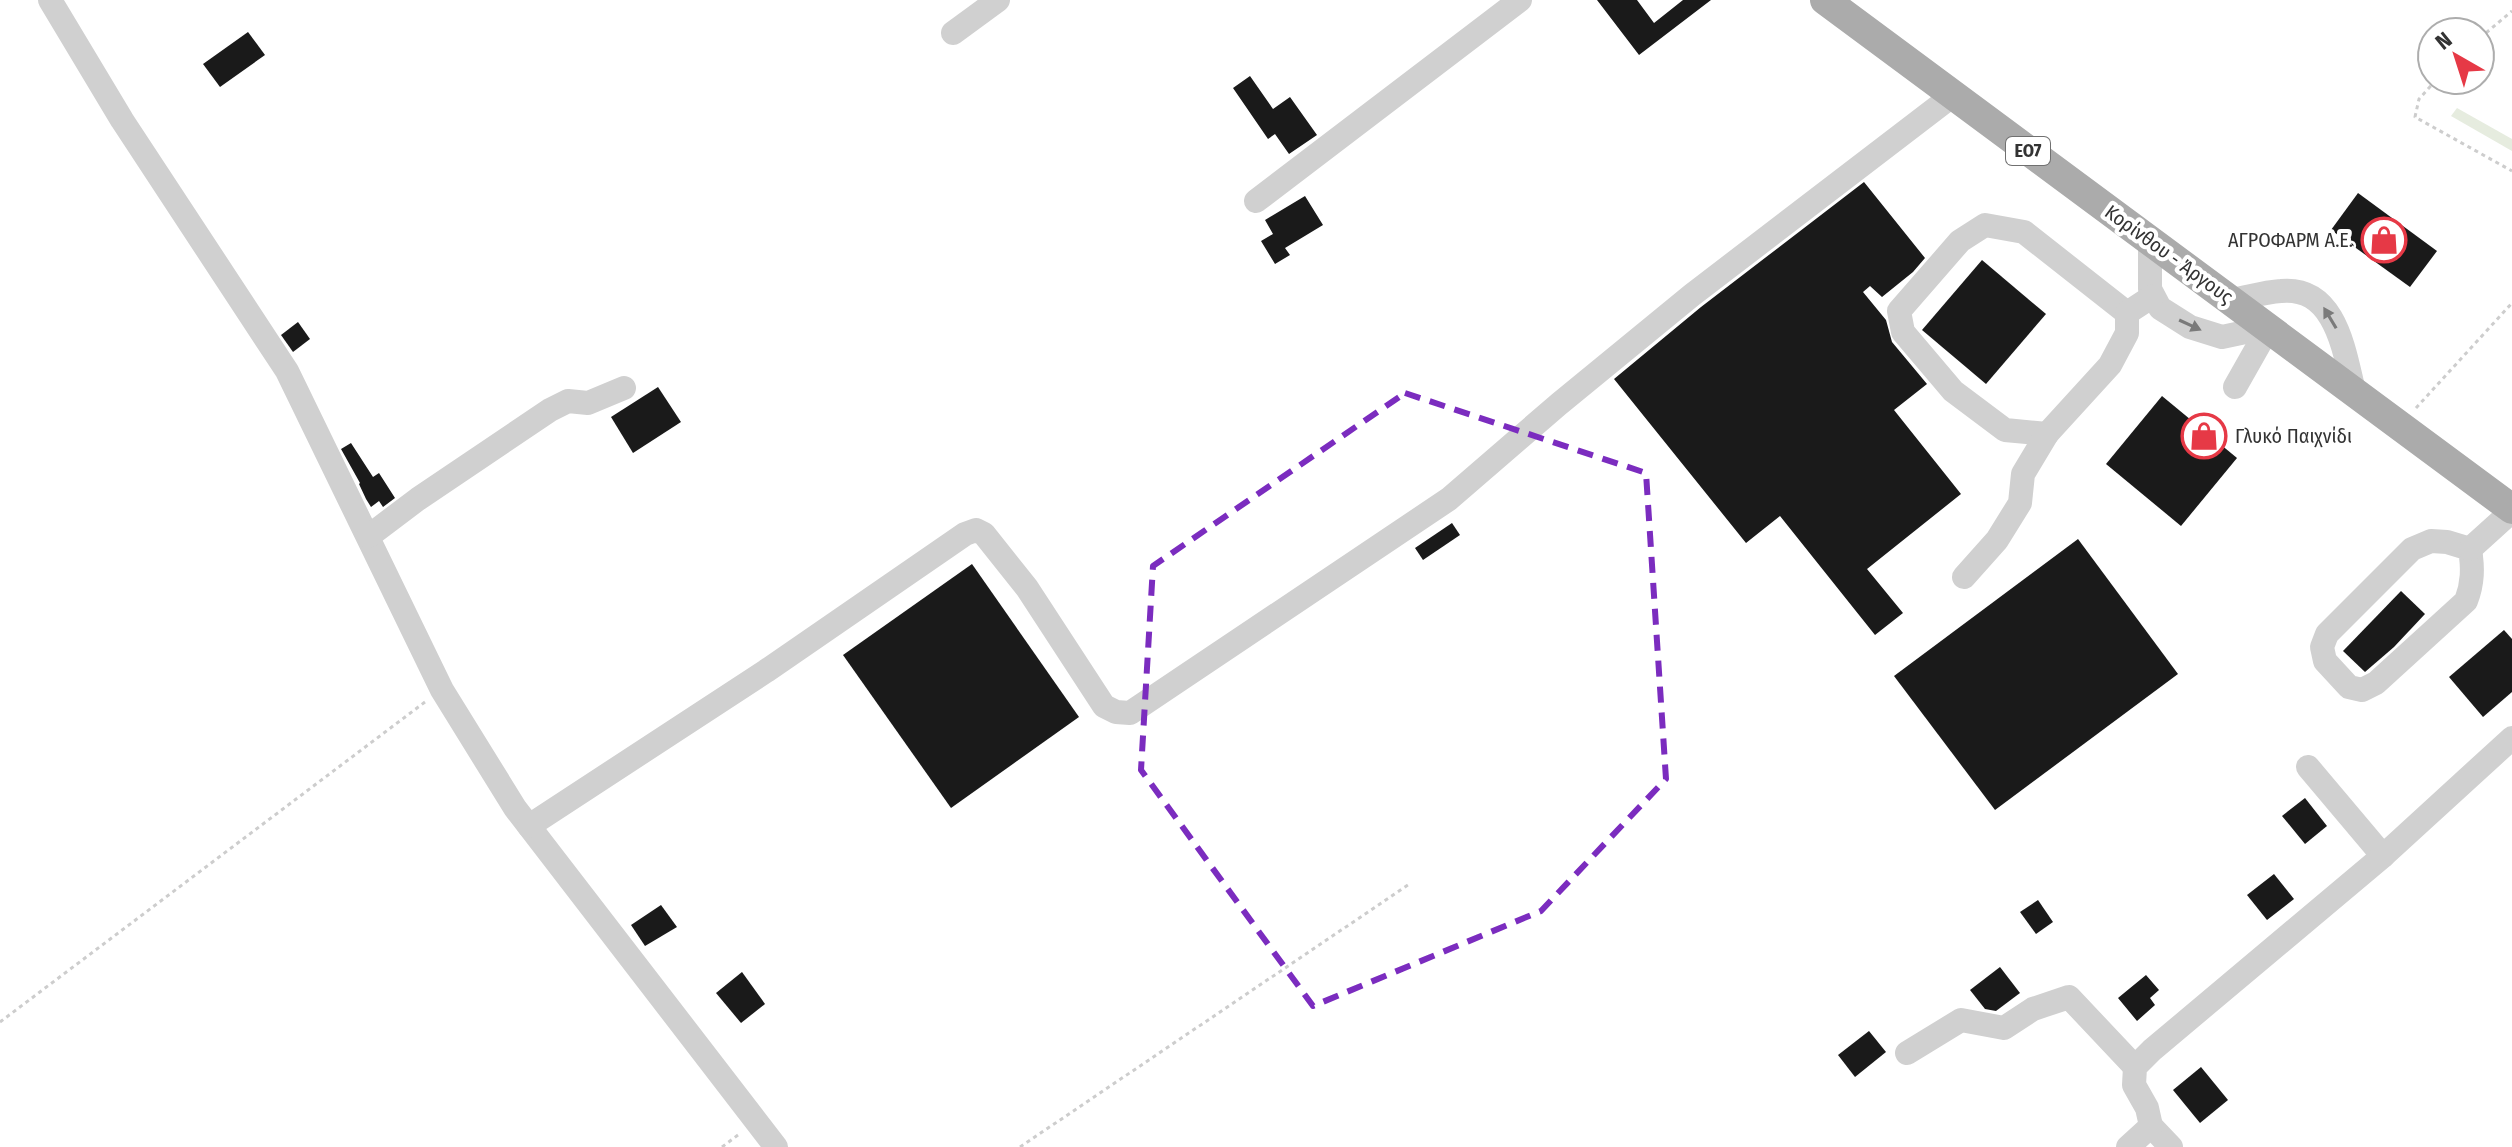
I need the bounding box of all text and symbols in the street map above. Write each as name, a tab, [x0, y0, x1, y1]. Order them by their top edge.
north arrow	[2416, 16, 2496, 96]
text: N	[2430, 26, 2457, 55]
road number: ΕΟ7	[2006, 137, 2050, 165]
street label: Κορίνθου - Άργους	[2100, 200, 2238, 309]
shop icon: ΑΓΡΟΦΑΡΜ Α.Ε.	[2360, 216, 2408, 264]
place label: ΑΓΡΟΦΑΡΜ Α.Ε.	[2228, 228, 2353, 252]
one-way arrow	[2323, 307, 2337, 329]
one-way arrow	[2179, 319, 2202, 332]
shop icon: Γλυκό Παιχνίδι	[2180, 412, 2228, 460]
place label: Γλυκό Παιχνίδι	[2235, 424, 2352, 448]

